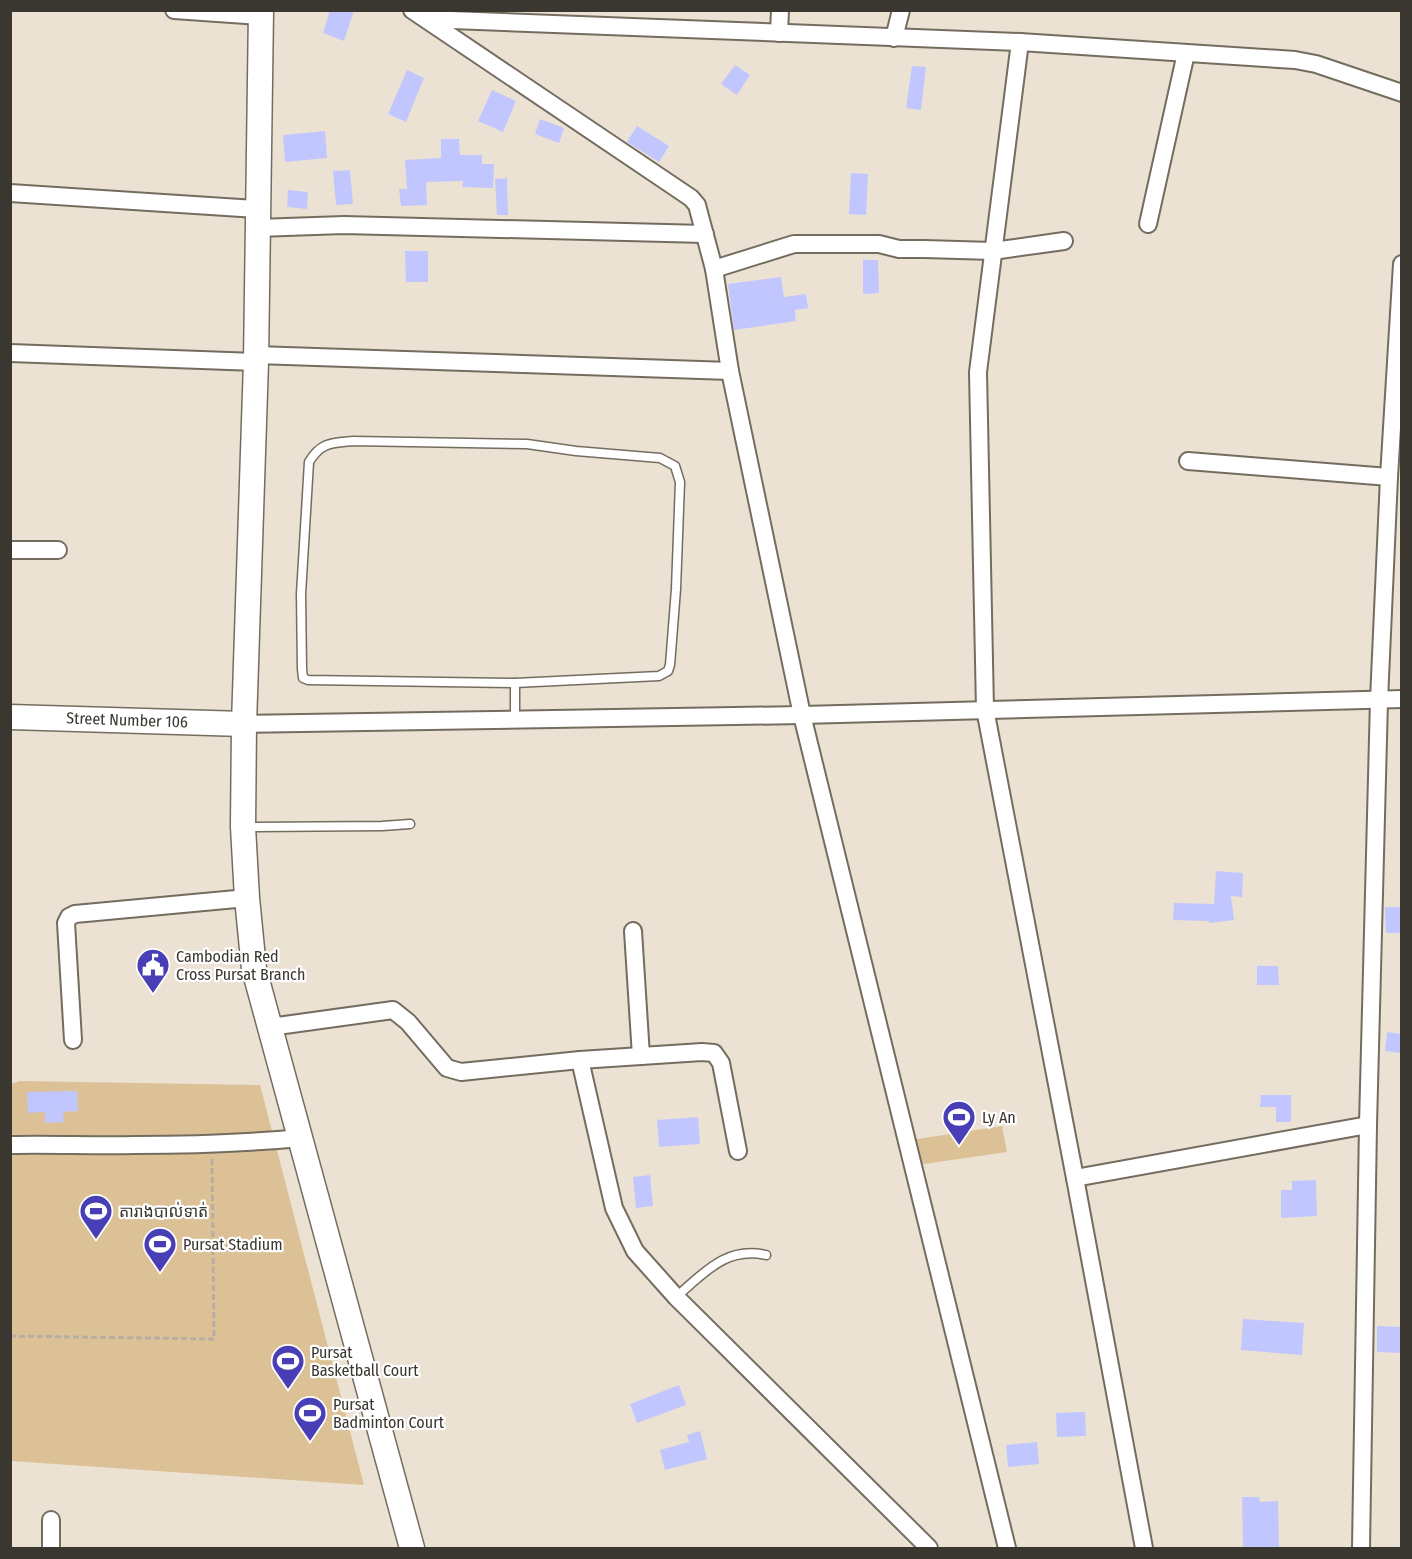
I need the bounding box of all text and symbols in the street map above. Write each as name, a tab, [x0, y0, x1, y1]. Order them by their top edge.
street label: Street Number 106	[66, 708, 188, 732]
public building icon: Cambodian Red Cross Pursat Branch	[135, 947, 171, 994]
place label: Cambodian Red Cross Pursat Branch	[176, 947, 305, 984]
sports icon: Ly An	[941, 1099, 977, 1146]
place label: Ly An	[982, 1108, 1016, 1127]
sports icon: តារាងបាល់ទាត់	[78, 1193, 114, 1240]
place label: តារាងបាល់ទាត់	[119, 1201, 208, 1221]
sports icon: Pursat Stadium	[142, 1226, 178, 1273]
place label: Pursat Stadium	[183, 1235, 282, 1254]
sports icon: Pursat Basketball Court	[270, 1343, 306, 1390]
place label: Pursat Basketball Court	[311, 1343, 419, 1380]
sports icon: Pursat Badminton Court	[292, 1395, 328, 1442]
place label: Pursat Badminton Court	[333, 1395, 445, 1432]

